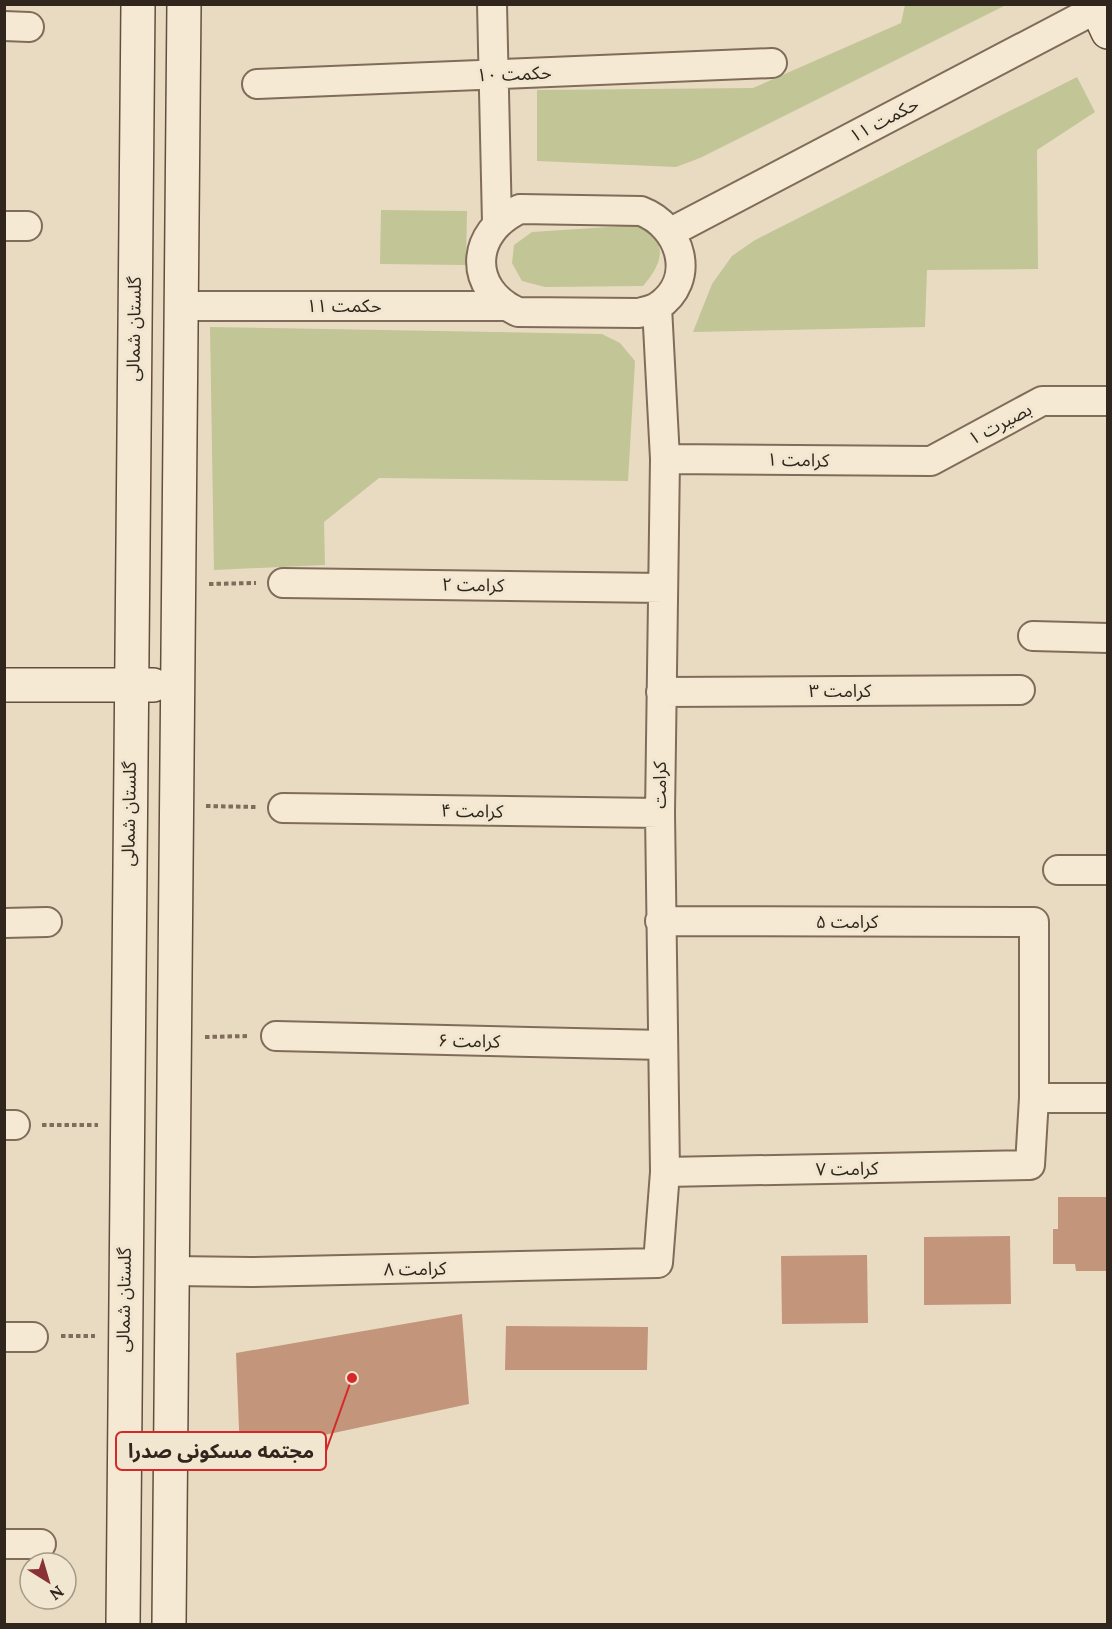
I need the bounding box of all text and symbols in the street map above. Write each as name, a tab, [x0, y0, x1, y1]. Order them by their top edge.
street label: حکمت ۱۰	[476, 61, 552, 86]
street label: حکمت ۱۱	[845, 92, 922, 147]
street label: گلستان شمالی	[121, 276, 146, 382]
street label: حکمت ۱۱	[306, 294, 382, 317]
street label: بصیرت ۱	[964, 397, 1035, 450]
street label: کرامت ۱	[767, 447, 830, 472]
street label: کرامت ۲	[442, 572, 505, 597]
street label: کرامت ۳	[809, 679, 872, 702]
street label: گلستان شمالی	[116, 761, 141, 867]
street label: کرامت	[648, 761, 671, 809]
street label: کرامت ۴	[441, 798, 504, 823]
street label: کرامت ۵	[816, 910, 879, 933]
street label: کرامت ۶	[438, 1028, 501, 1053]
street label: کرامت ۷	[816, 1156, 879, 1181]
street label: گلستان شمالی	[111, 1247, 136, 1353]
street label: کرامت ۸	[384, 1256, 447, 1281]
callout: مجتمه مسکونی صدرا	[116, 1432, 326, 1470]
text: مجتمه مسکونی صدرا	[128, 1438, 314, 1463]
north arrow	[18, 1551, 78, 1611]
text: N	[46, 1581, 68, 1605]

